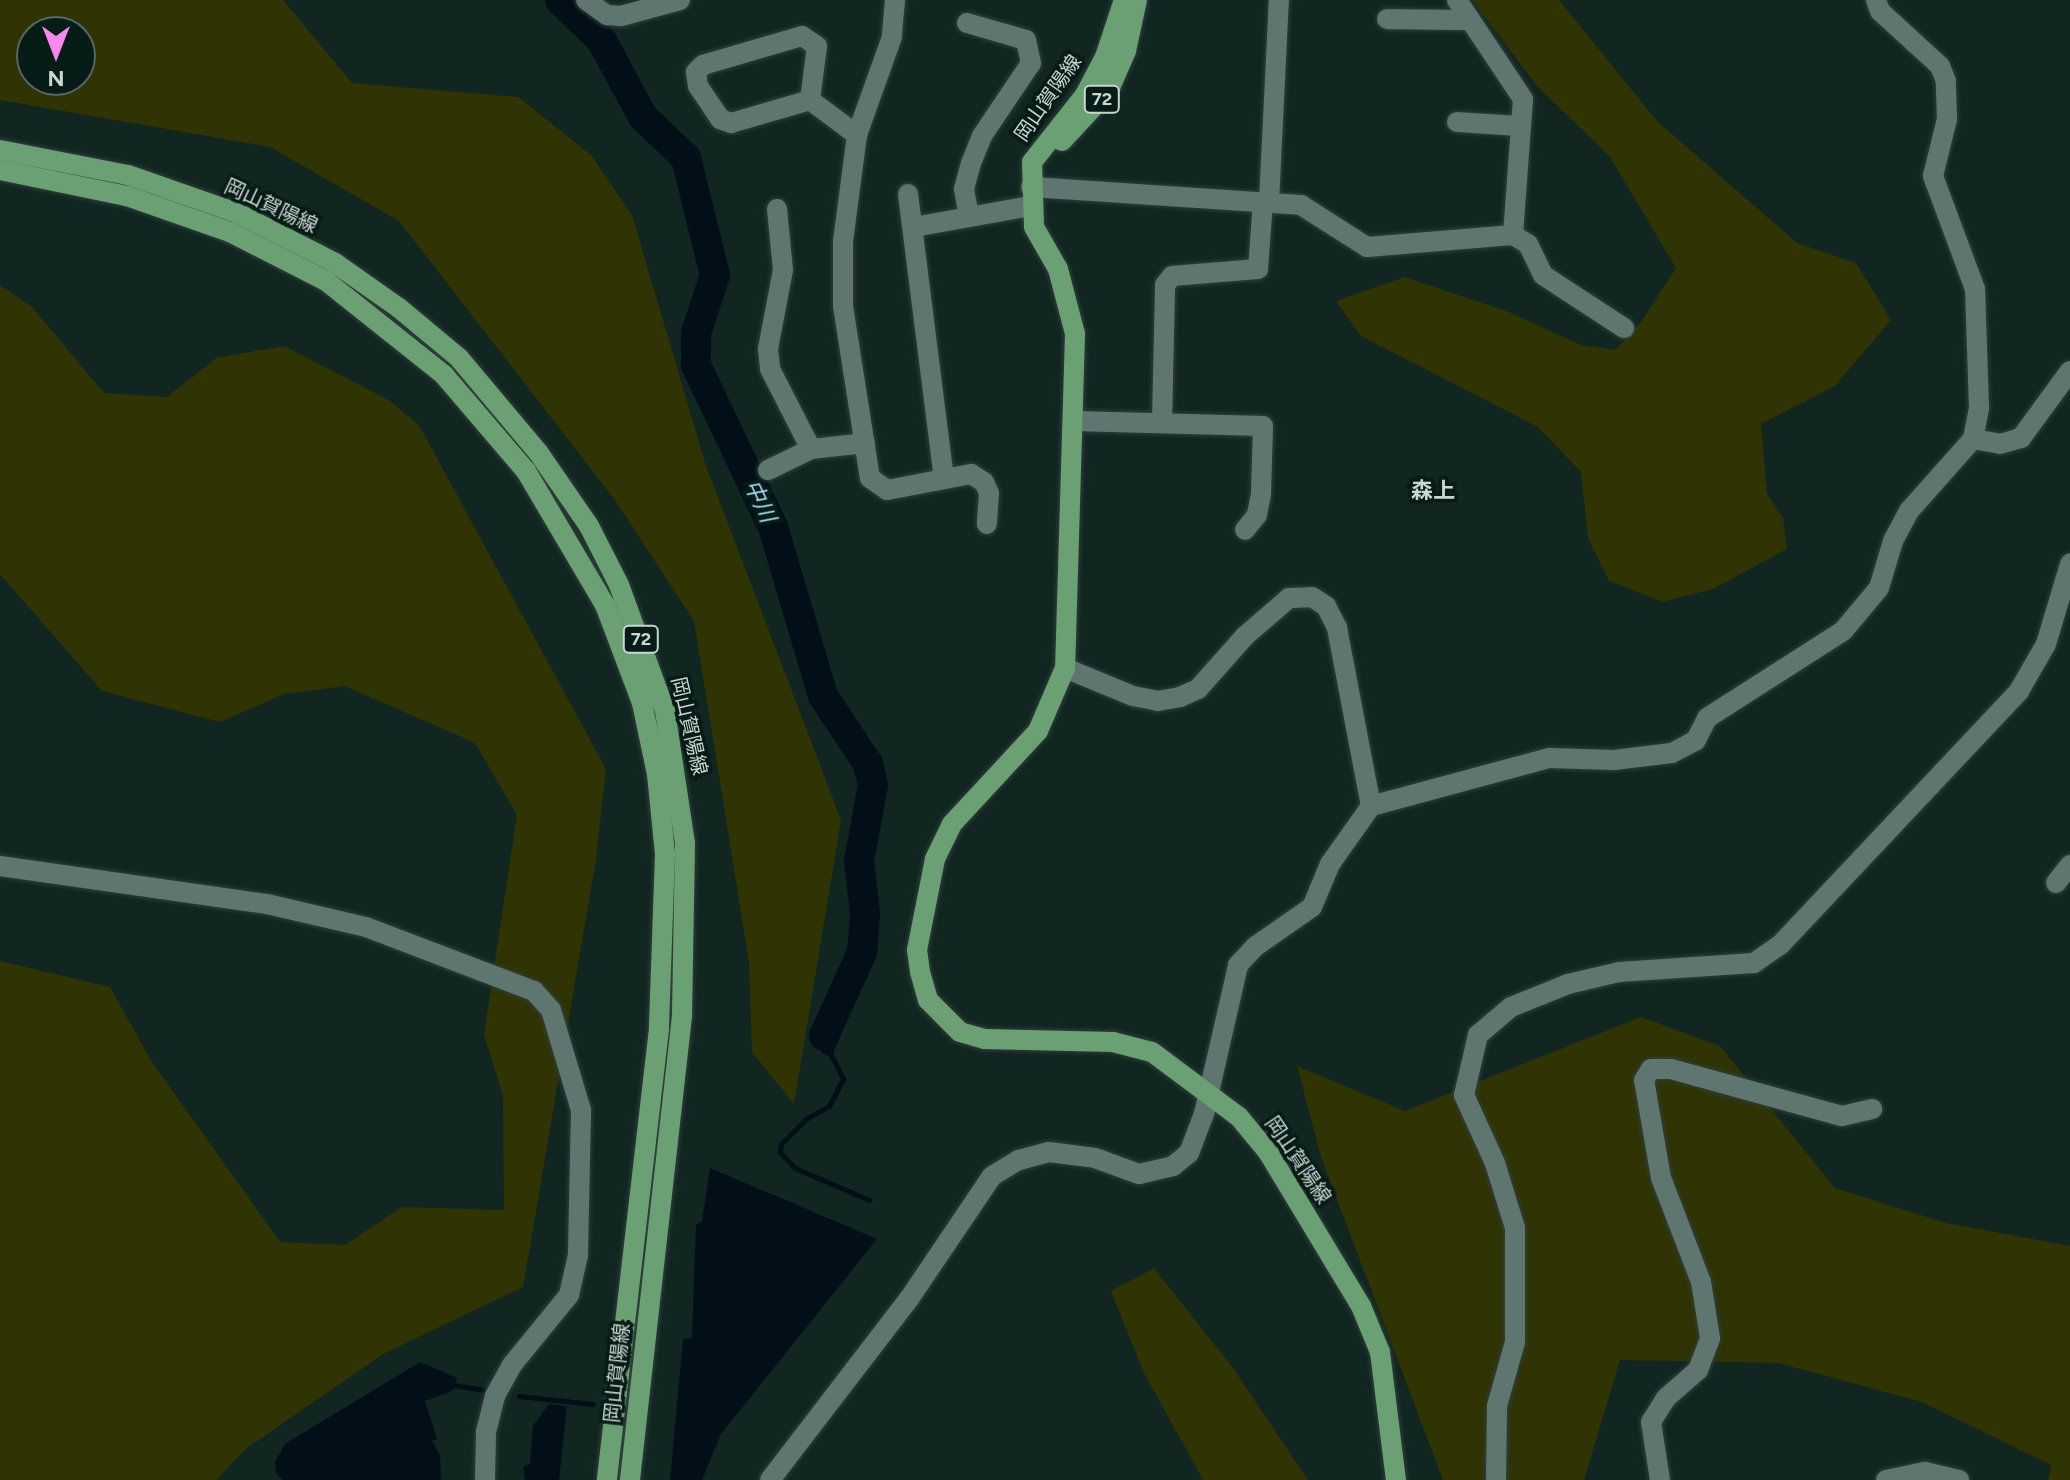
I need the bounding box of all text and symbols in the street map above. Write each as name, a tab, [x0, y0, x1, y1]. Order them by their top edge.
north arrow	[16, 16, 96, 96]
street label: 岡山賀陽線	[1009, 50, 1087, 146]
text: N	[48, 65, 65, 92]
road number: 72	[1082, 85, 1122, 113]
street label: 岡山賀陽線	[221, 174, 321, 238]
water label: 中川	[739, 475, 781, 527]
district label: 森上	[1411, 478, 1455, 504]
road number: 72	[621, 625, 661, 653]
street label: 岡山賀陽線	[666, 675, 712, 777]
street label: 岡山賀陽線	[1260, 1112, 1336, 1208]
street label: 岡山賀陽線	[600, 1322, 634, 1424]

